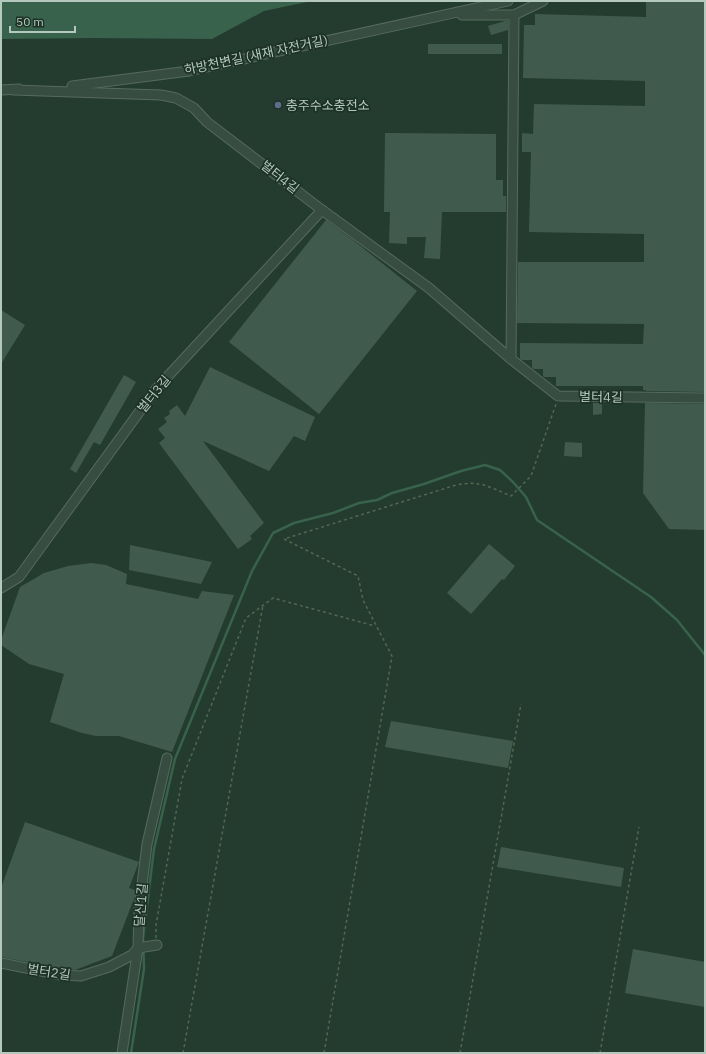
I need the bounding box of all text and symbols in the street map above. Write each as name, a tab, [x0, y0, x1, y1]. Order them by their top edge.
scale bar	[10, 8, 75, 34]
text: 50 m	[16, 14, 44, 29]
street label: 하방천변길 (새재 자전거길)	[183, 31, 329, 79]
place label: 충주수소충전소	[286, 97, 370, 114]
marker: 충주수소충전소	[273, 100, 283, 110]
street label: 벌터4길	[258, 157, 302, 197]
street label: 벌터3길	[134, 372, 174, 416]
street label: 벌터4길	[579, 388, 623, 406]
street label: 달신1길	[131, 882, 151, 928]
street label: 벌터2길	[26, 960, 72, 984]

